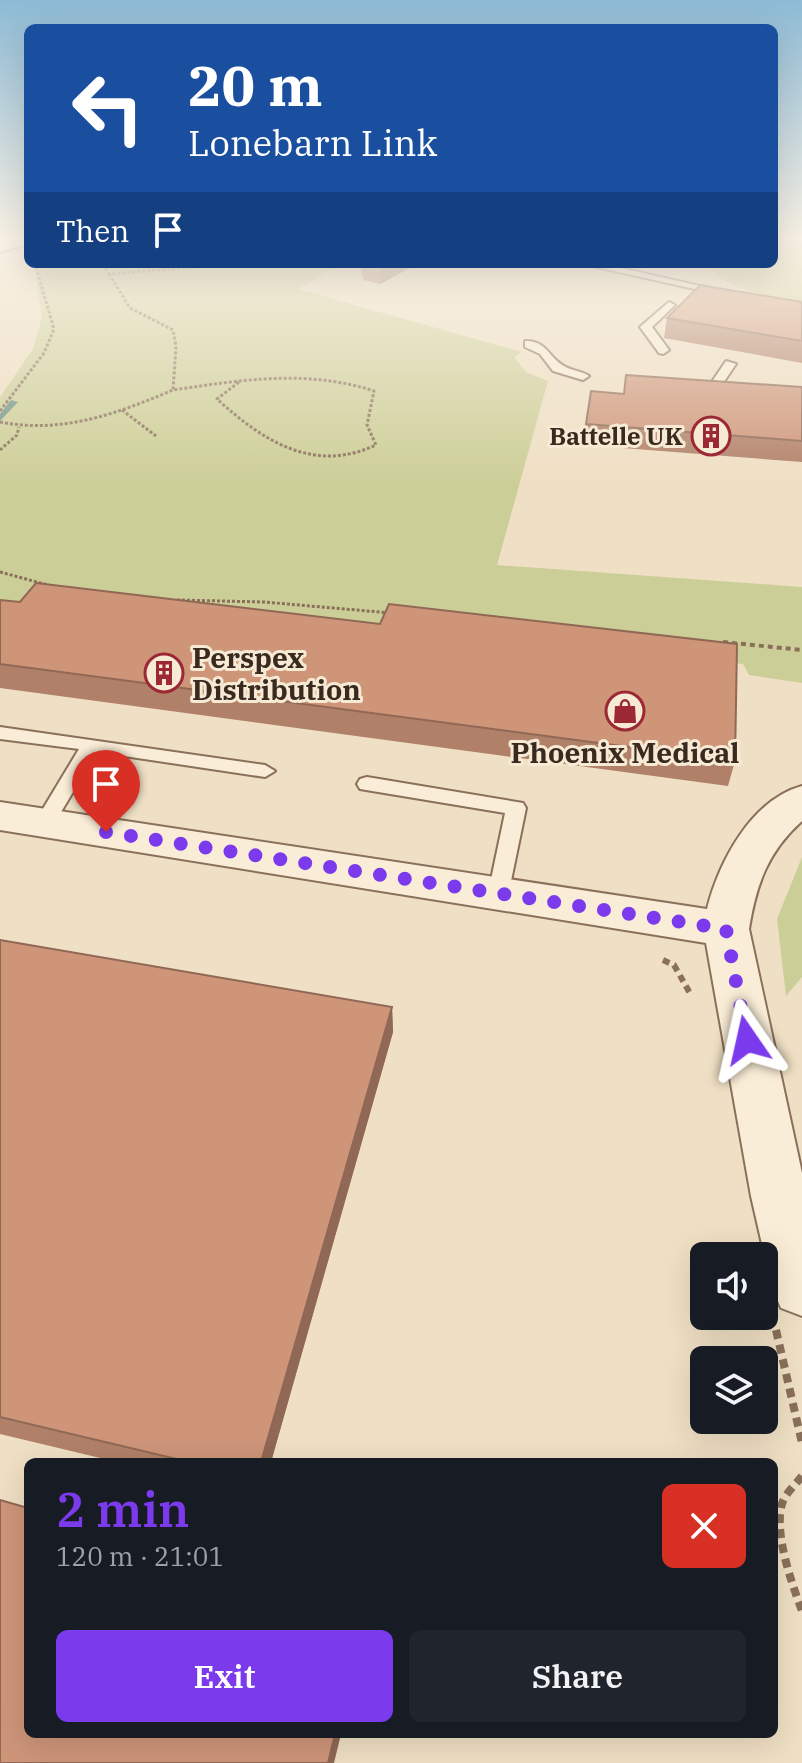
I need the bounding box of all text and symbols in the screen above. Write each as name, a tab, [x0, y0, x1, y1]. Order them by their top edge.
text: 20 m	[188, 49, 323, 121]
icon: left	[56, 56, 160, 160]
text: Lonebarn Link	[188, 119, 438, 166]
icon: arrive	[146, 208, 190, 252]
text: Then	[56, 211, 130, 250]
building icon: Battelle UK	[690, 415, 732, 457]
place label: Battelle UK	[549, 420, 684, 452]
place label: Perspex Distribution	[192, 639, 361, 708]
building icon: Perspex Distribution	[143, 652, 185, 694]
shop icon: Phoenix Medical	[604, 690, 646, 732]
place label: Phoenix Medical	[511, 734, 739, 771]
pin	[72, 750, 140, 832]
icon: arrive	[84, 762, 128, 806]
position arrow	[705, 998, 789, 1082]
map controls	[690, 1242, 778, 1434]
button: sound	[690, 1242, 778, 1330]
button: layers	[690, 1346, 778, 1434]
text: 2 min	[56, 1478, 189, 1540]
button: close	[662, 1484, 746, 1568]
text: 120 m · 21:01	[56, 1539, 224, 1573]
button: Exit	[56, 1630, 393, 1722]
button: Share	[409, 1630, 746, 1722]

